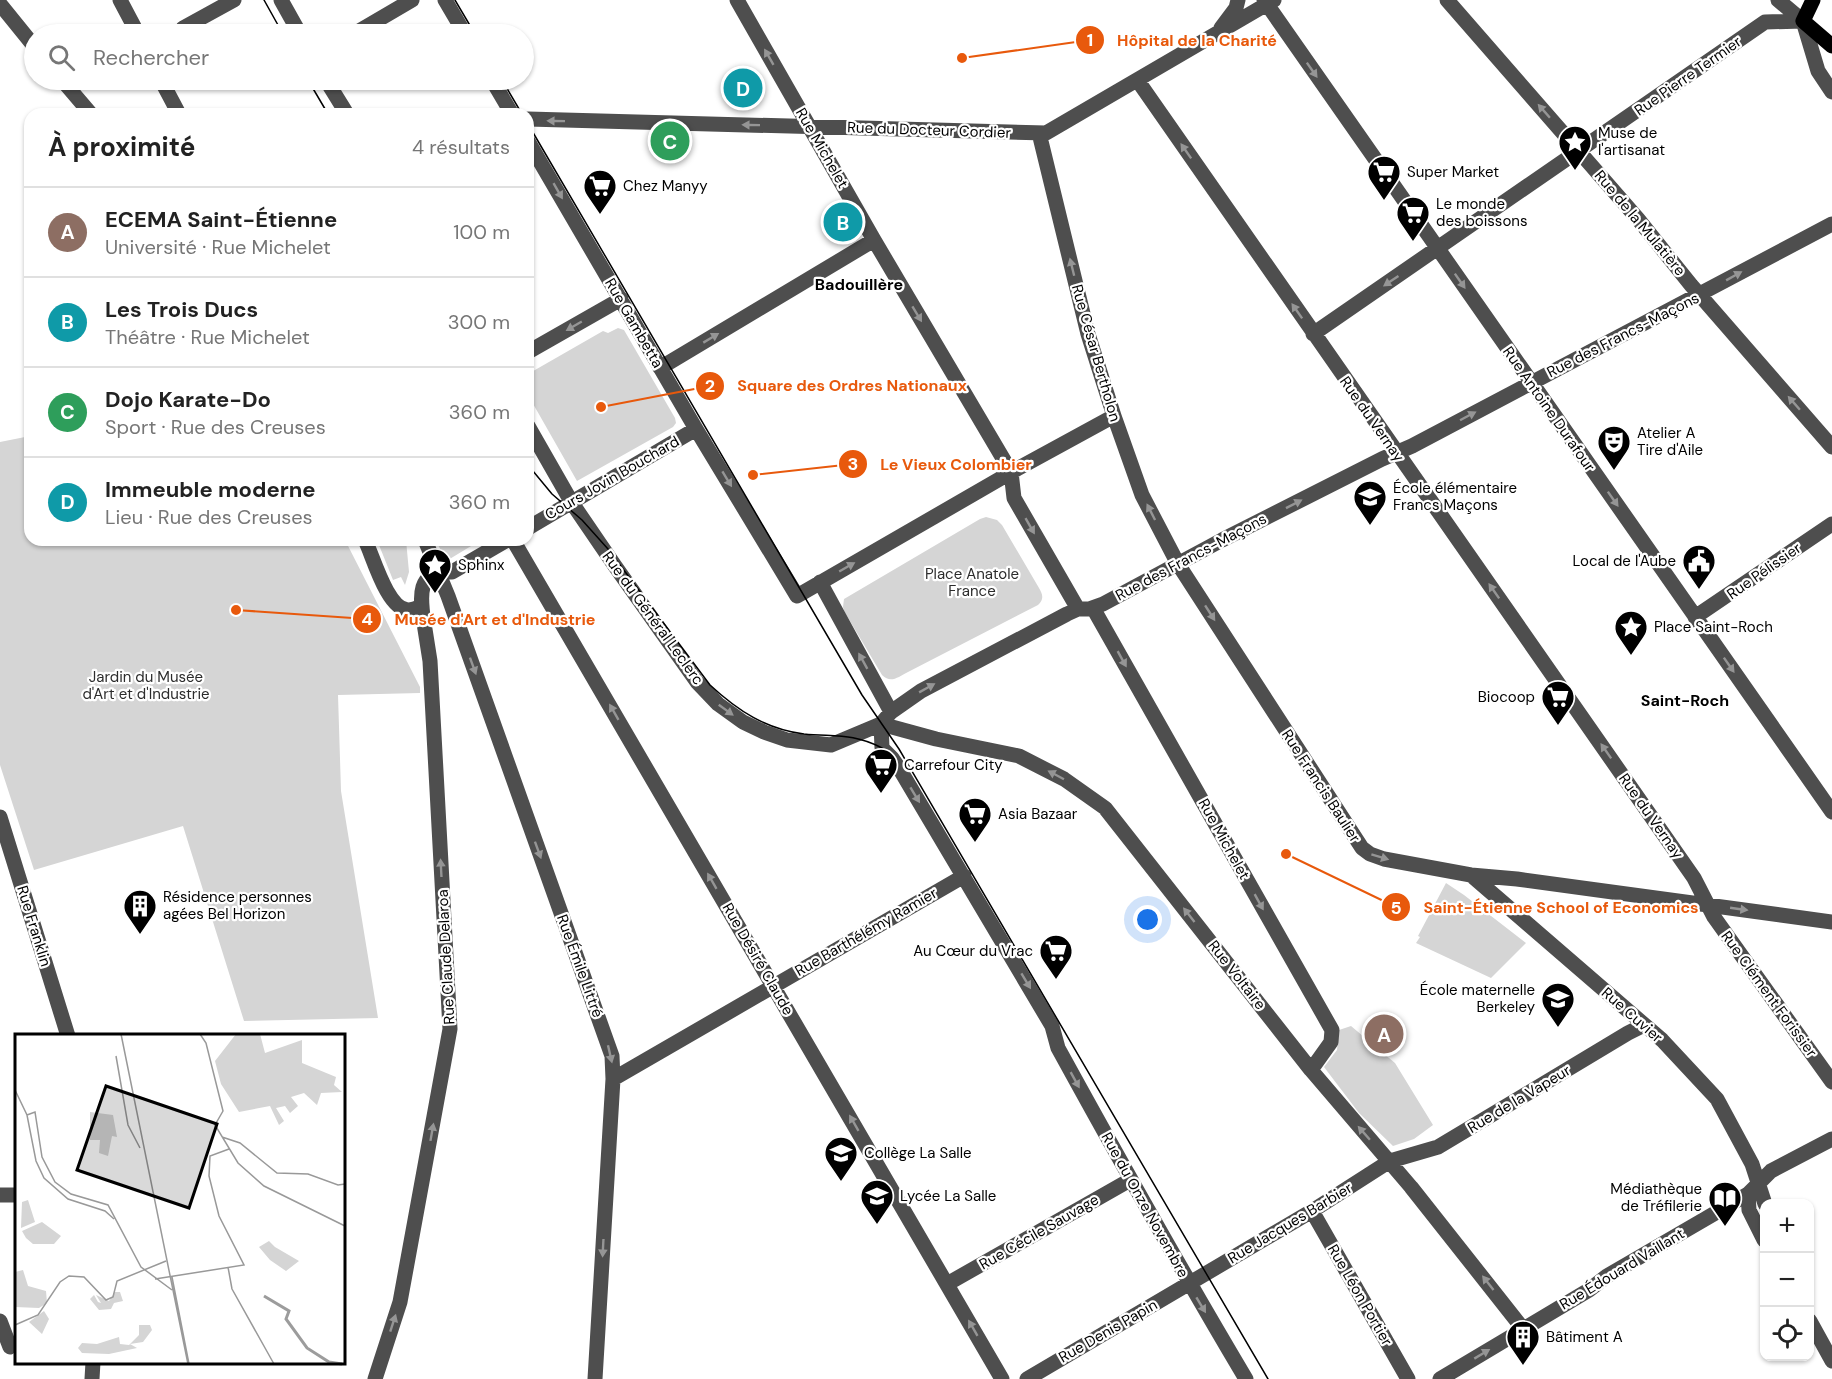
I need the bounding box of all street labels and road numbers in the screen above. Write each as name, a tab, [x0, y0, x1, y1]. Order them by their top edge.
street label: Rue Pierre Termier	[1631, 31, 1746, 120]
street label: Rue Michelet	[791, 104, 853, 192]
street label: Rue du Docteur Cordier	[847, 117, 1012, 143]
street label: Rue de la Mulatière	[1590, 166, 1690, 280]
street label: Rue Gambetta	[600, 274, 668, 372]
street label: Rue César Bertholon	[1067, 282, 1125, 424]
street label: Rue des Francs-Maçons	[1543, 288, 1703, 382]
street label: Rue Antoine Durafour	[1498, 343, 1600, 476]
street label: Rue du Vernay	[1335, 372, 1409, 466]
street label: Cours Jovin Bouchard	[541, 431, 683, 525]
street label: Rue des Francs-Maçons	[1112, 509, 1270, 605]
street label: Rue Pélissier	[1723, 538, 1806, 604]
street label: Rue du Général Leclerc	[598, 547, 708, 689]
street label: Rue Francis Baulier	[1277, 726, 1365, 847]
street label: Rue du Vernay	[1614, 769, 1688, 863]
street label: Rue Michelet	[1194, 795, 1254, 883]
street label: Rue Franklin	[12, 883, 56, 969]
street label: Rue Barthélémy Ramier	[791, 883, 941, 981]
street label: Rue Claude Delaroa	[432, 889, 460, 1025]
street label: Rue Désiré Claude	[718, 899, 798, 1019]
street label: Rue Émile Littré	[552, 912, 608, 1020]
street label: Rue Clément Forissier	[1716, 927, 1822, 1062]
street label: Rue Voltaire	[1204, 936, 1270, 1014]
street label: Rue Cuvier	[1597, 983, 1667, 1047]
street label: Rue de la Vapeur	[1464, 1060, 1575, 1138]
street label: Rue du Onze Novembre	[1097, 1129, 1193, 1281]
street label: Rue Jacques Barbier	[1224, 1178, 1356, 1268]
street label: Rue Cécile Sauvage	[976, 1190, 1102, 1274]
street label: Rue Édouard Vaillant	[1556, 1224, 1688, 1314]
street label: Rue Léon Portier	[1323, 1241, 1397, 1350]
street label: Rue Denis Papin	[1055, 1295, 1161, 1367]

